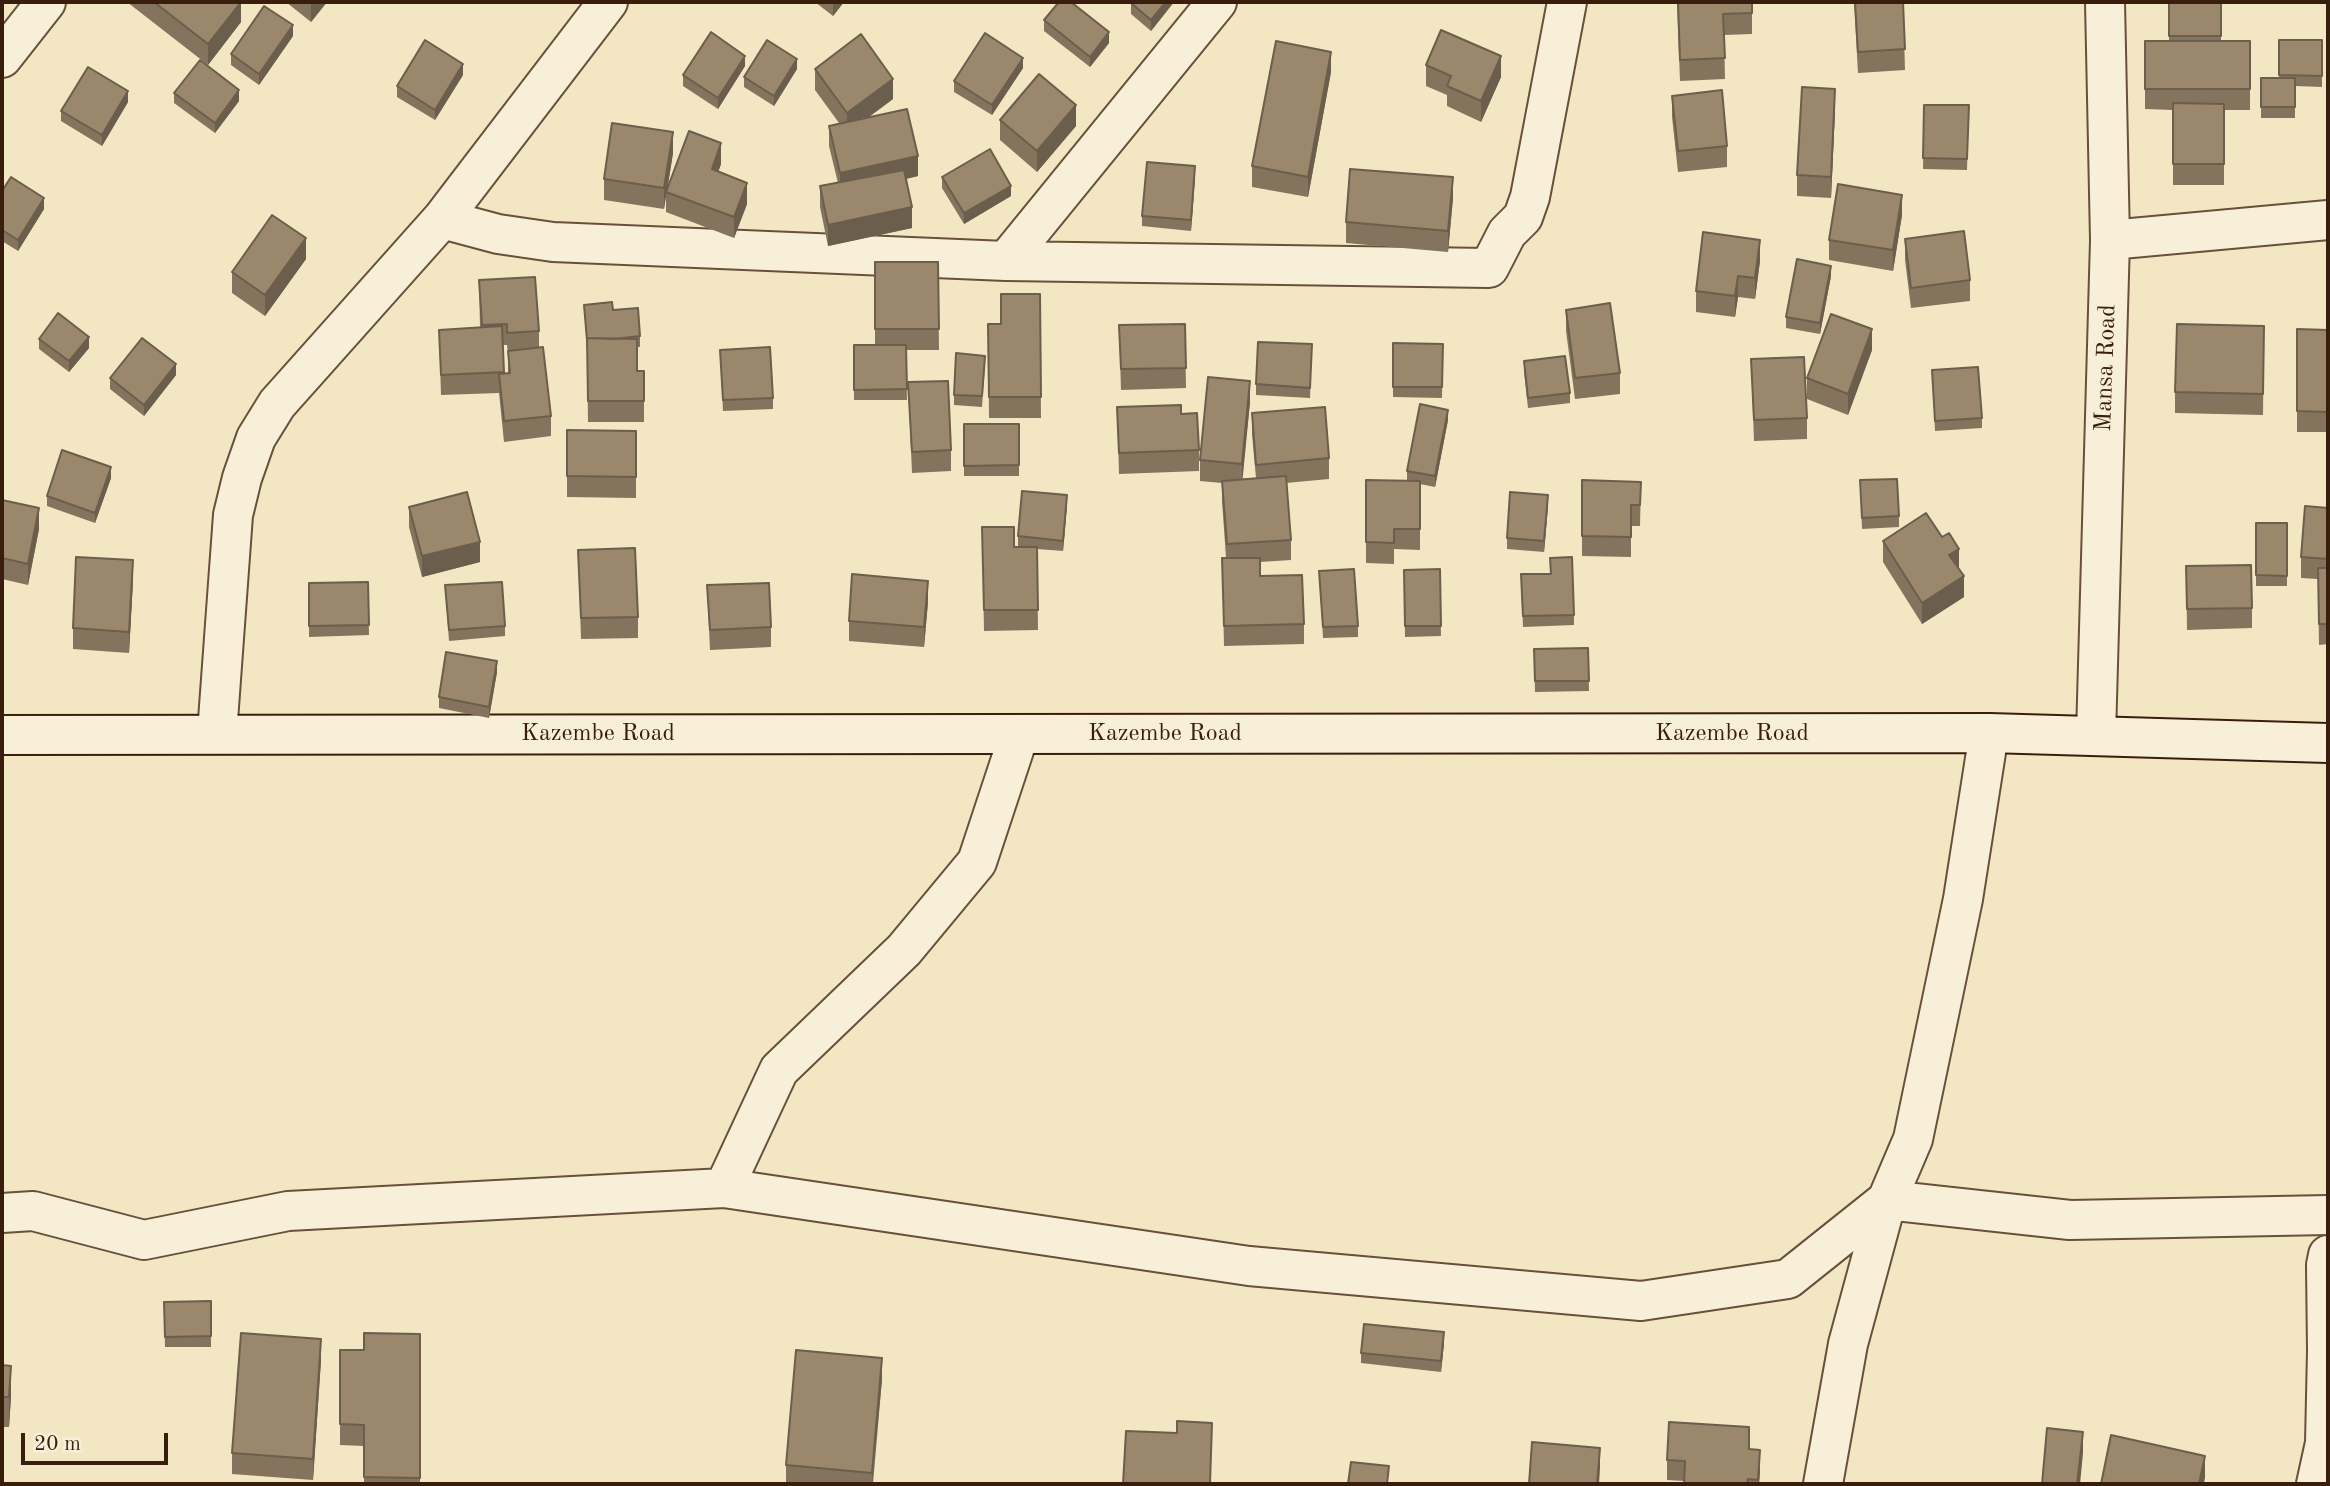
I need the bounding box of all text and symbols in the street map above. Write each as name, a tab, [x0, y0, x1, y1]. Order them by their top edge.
street label: Mansa Road	[2089, 304, 2123, 432]
street label: Kazembe Road	[521, 720, 675, 748]
street label: Kazembe Road	[1088, 720, 1242, 748]
street label: Kazembe Road	[1655, 720, 1809, 748]
scale bar	[24, 1420, 172, 1464]
text: 20 m	[34, 1434, 81, 1455]

